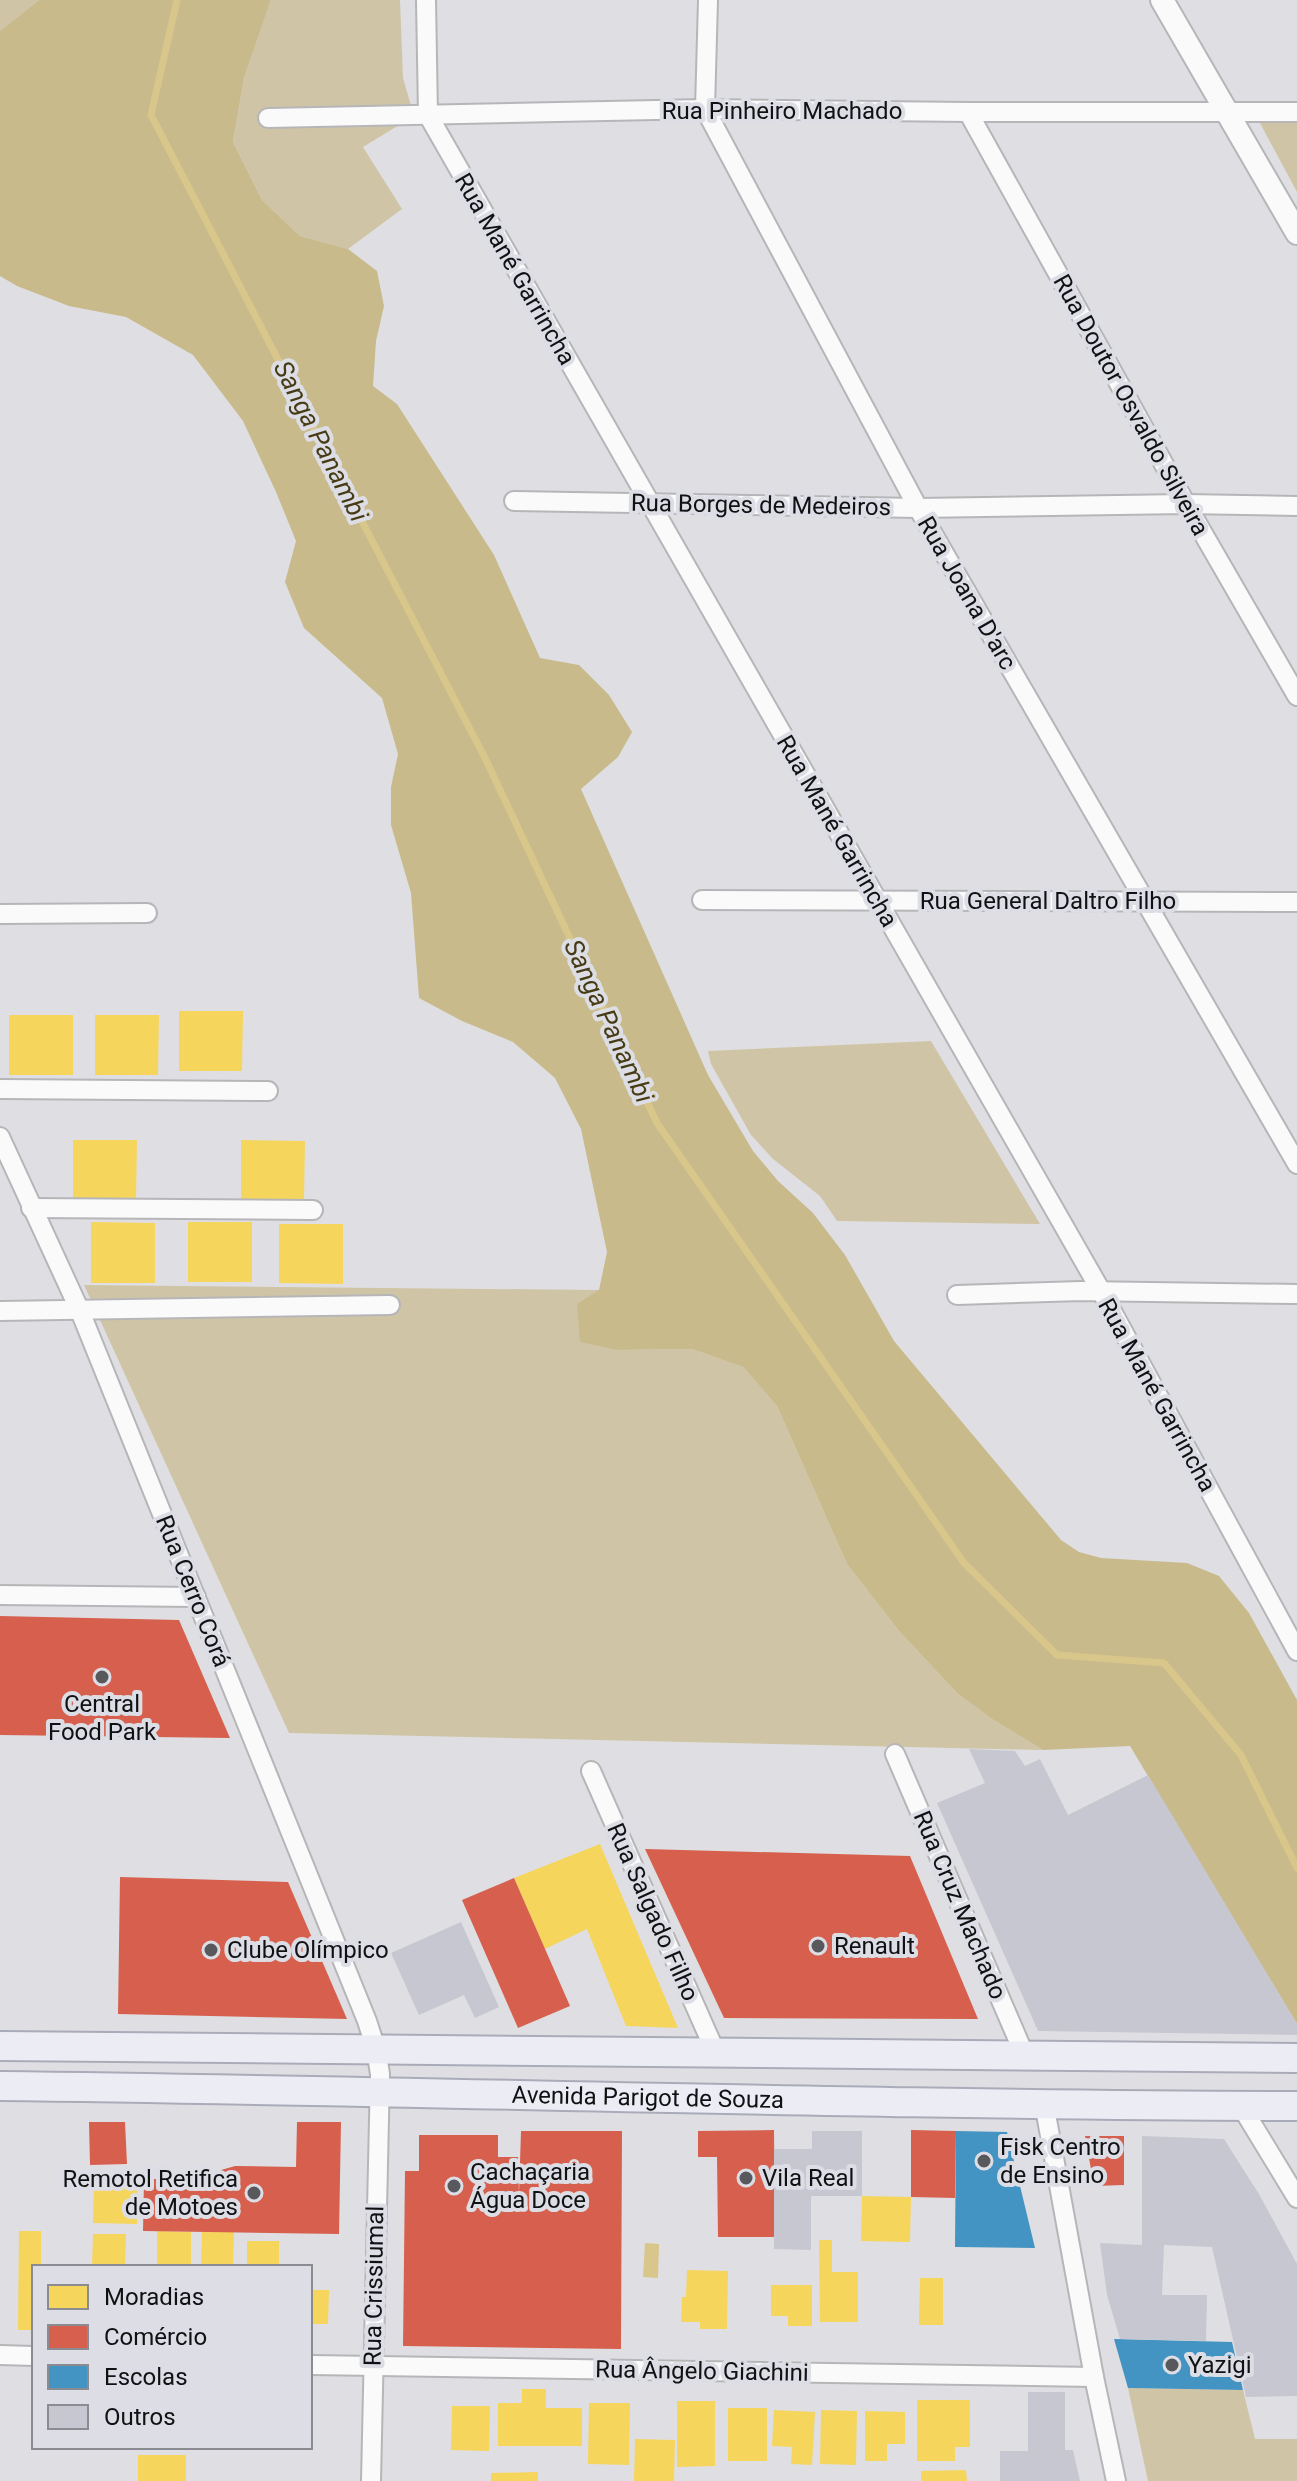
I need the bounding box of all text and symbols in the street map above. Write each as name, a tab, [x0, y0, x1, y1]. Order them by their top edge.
street label: Rua Pinheiro Machado	[662, 97, 902, 125]
street label: Rua Mané Garrincha	[449, 168, 581, 370]
street label: Rua Doutor Osvaldo Silveira	[1047, 270, 1215, 540]
water label: Sanga Panambi	[268, 356, 375, 527]
street label: Rua Borges de Medeiros	[631, 489, 891, 521]
street label: Rua Joana D'arc	[912, 511, 1022, 675]
street label: Rua Mané Garrincha	[771, 730, 903, 932]
street label: Rua General Daltro Filho	[920, 887, 1176, 915]
water label: Sanga Panambi	[558, 935, 660, 1108]
street label: Rua Mané Garrincha	[1092, 1294, 1222, 1496]
street label: Rua Cerro Corá	[150, 1511, 236, 1671]
marker: Central Food Park	[93, 1668, 111, 1686]
place label: Central Food Park	[48, 1690, 157, 1746]
street label: Rua Cruz Machado	[908, 1807, 1012, 2003]
street label: Rua Salgado Filho	[601, 1819, 705, 2005]
place label: Renault	[834, 1932, 915, 1960]
place label: Clube Olímpico	[227, 1936, 389, 1964]
marker: Renault	[809, 1937, 827, 1955]
marker: Clube Olímpico	[202, 1941, 220, 1959]
street label: Avenida Parigot de Souza	[511, 2081, 784, 2114]
place label: Fisk Centro de Ensino	[1000, 2133, 1121, 2189]
marker: Fisk Centro de Ensino	[975, 2152, 993, 2170]
place label: Cachaçaria Água Doce	[470, 2158, 590, 2214]
place label: Vila Real	[762, 2164, 854, 2192]
place label: Remotol Retifica de Motoes	[63, 2165, 238, 2221]
marker: Vila Real	[737, 2169, 755, 2187]
marker: Cachaçaria Água Doce	[445, 2177, 463, 2195]
marker: Remotol Retifica de Motoes	[245, 2184, 263, 2202]
street label: Rua Crissiumal	[359, 2206, 389, 2366]
legend	[32, 2265, 312, 2449]
text: Moradias	[104, 2283, 204, 2311]
text: Comércio	[104, 2323, 207, 2351]
place label: Yazigi	[1188, 2351, 1252, 2379]
street label: Rua Ângelo Giachini	[595, 2355, 809, 2387]
marker: Yazigi	[1163, 2356, 1181, 2374]
text: Escolas	[104, 2363, 188, 2391]
text: Outros	[104, 2403, 176, 2431]

